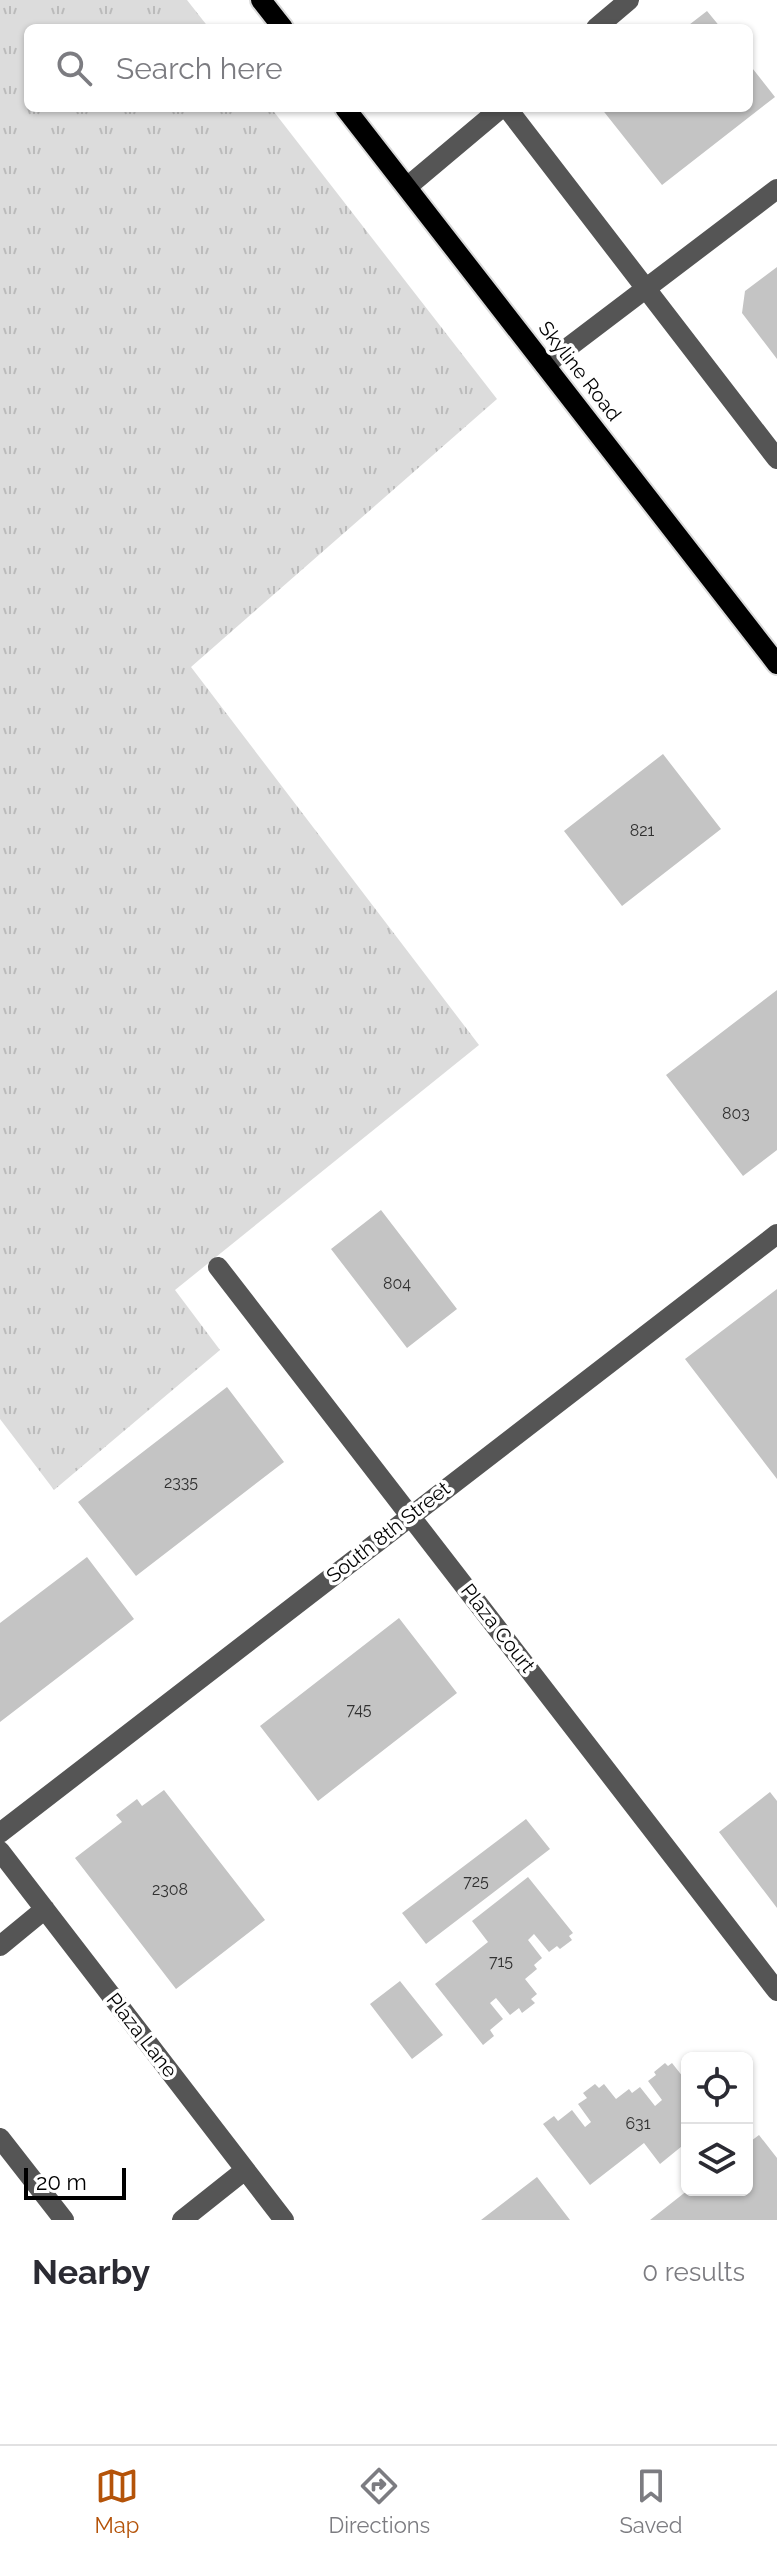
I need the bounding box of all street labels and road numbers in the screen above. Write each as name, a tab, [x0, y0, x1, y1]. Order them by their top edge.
street label: Skyline Road	[534, 316, 626, 426]
street label: South 8th Street	[321, 1476, 455, 1588]
street label: Plaza Court	[456, 1579, 540, 1677]
street label: Plaza Lane	[102, 1988, 183, 2082]

